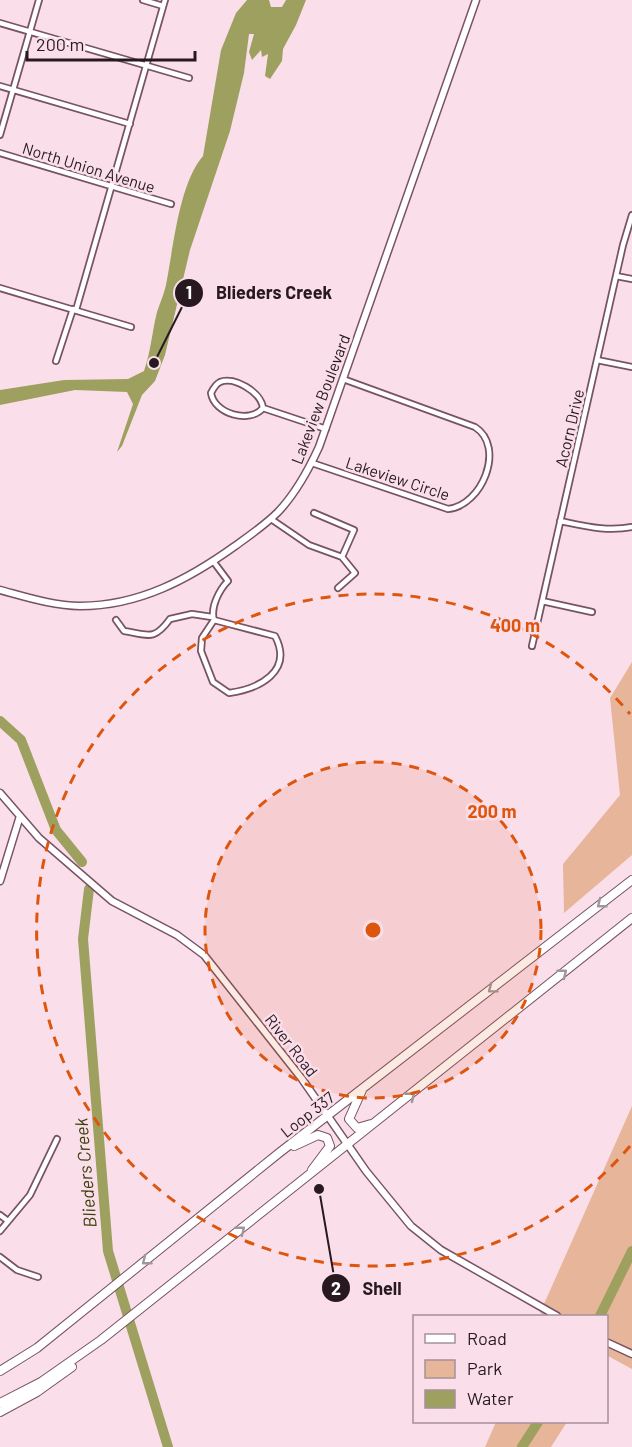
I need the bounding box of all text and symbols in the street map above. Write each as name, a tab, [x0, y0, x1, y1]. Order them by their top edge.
scale bar	[27, 24, 195, 62]
text: 200 m	[36, 33, 84, 55]
street label: North Union Avenue	[20, 138, 158, 196]
callout: Blieders Creek	[174, 275, 344, 311]
text: 1	[186, 281, 192, 303]
text: Blieders Creek	[216, 281, 333, 303]
street label: Lakeview Boulevard	[287, 331, 353, 467]
street label: Acorn Drive	[551, 387, 587, 469]
street label: Lakeview Circle	[344, 452, 452, 504]
text: 400 m	[490, 614, 540, 636]
text: 200 m	[467, 800, 517, 822]
one-way arrow	[597, 896, 608, 907]
centre of rings	[363, 920, 383, 940]
one-way arrow	[556, 970, 567, 981]
one-way arrow	[487, 982, 498, 993]
street label: River Road	[262, 1010, 322, 1080]
street label: Loop 337	[276, 1087, 338, 1141]
one-way arrow	[404, 1092, 415, 1103]
water label: Blieders Creek	[69, 1117, 101, 1229]
one-way arrow	[234, 1226, 245, 1237]
one-way arrow	[142, 1254, 153, 1265]
callout: Shell	[321, 1270, 414, 1306]
text: 2	[331, 1277, 341, 1299]
text: Shell	[362, 1277, 402, 1299]
legend	[413, 1315, 608, 1423]
text: Road	[467, 1327, 507, 1349]
text: Park	[467, 1357, 502, 1379]
text: Water	[467, 1387, 514, 1409]

